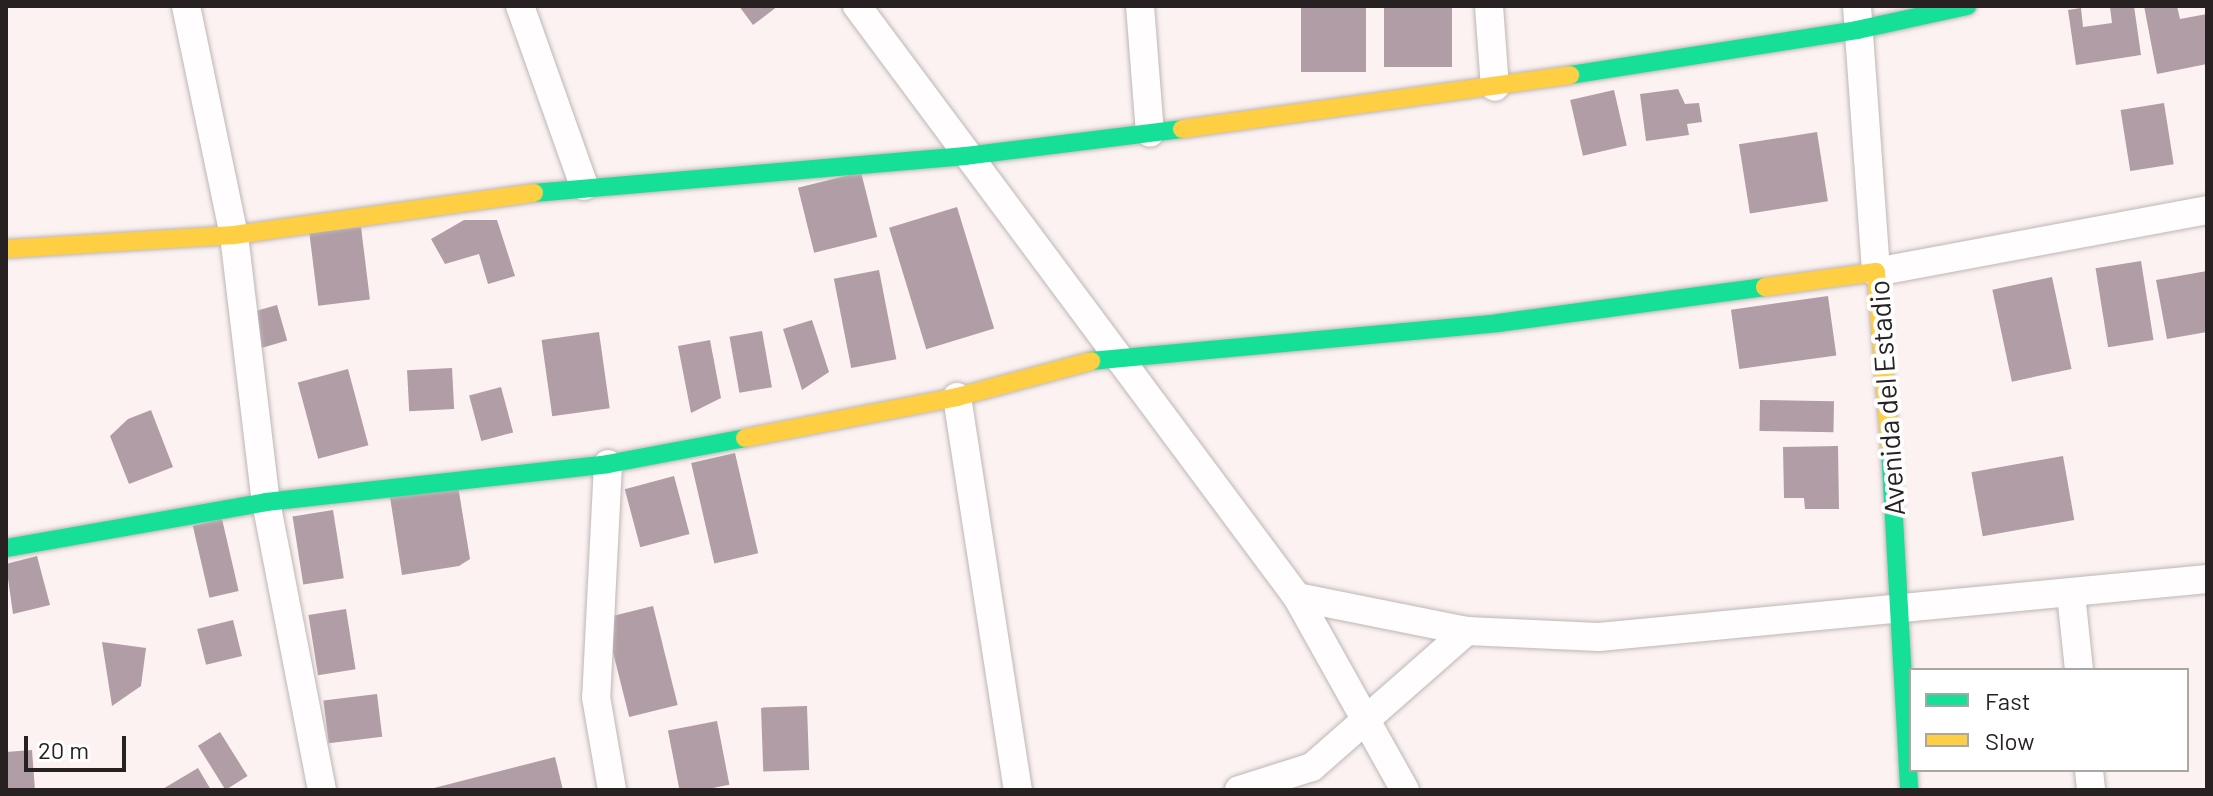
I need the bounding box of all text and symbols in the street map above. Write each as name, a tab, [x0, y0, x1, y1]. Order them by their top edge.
street label: Avenida del Estadio	[1861, 279, 1911, 517]
legend	[1909, 668, 2189, 772]
text: Fast	[1985, 686, 2030, 715]
scale bar	[28, 720, 130, 770]
text: Slow	[1985, 726, 2034, 755]
text: 20 m	[38, 735, 89, 764]

